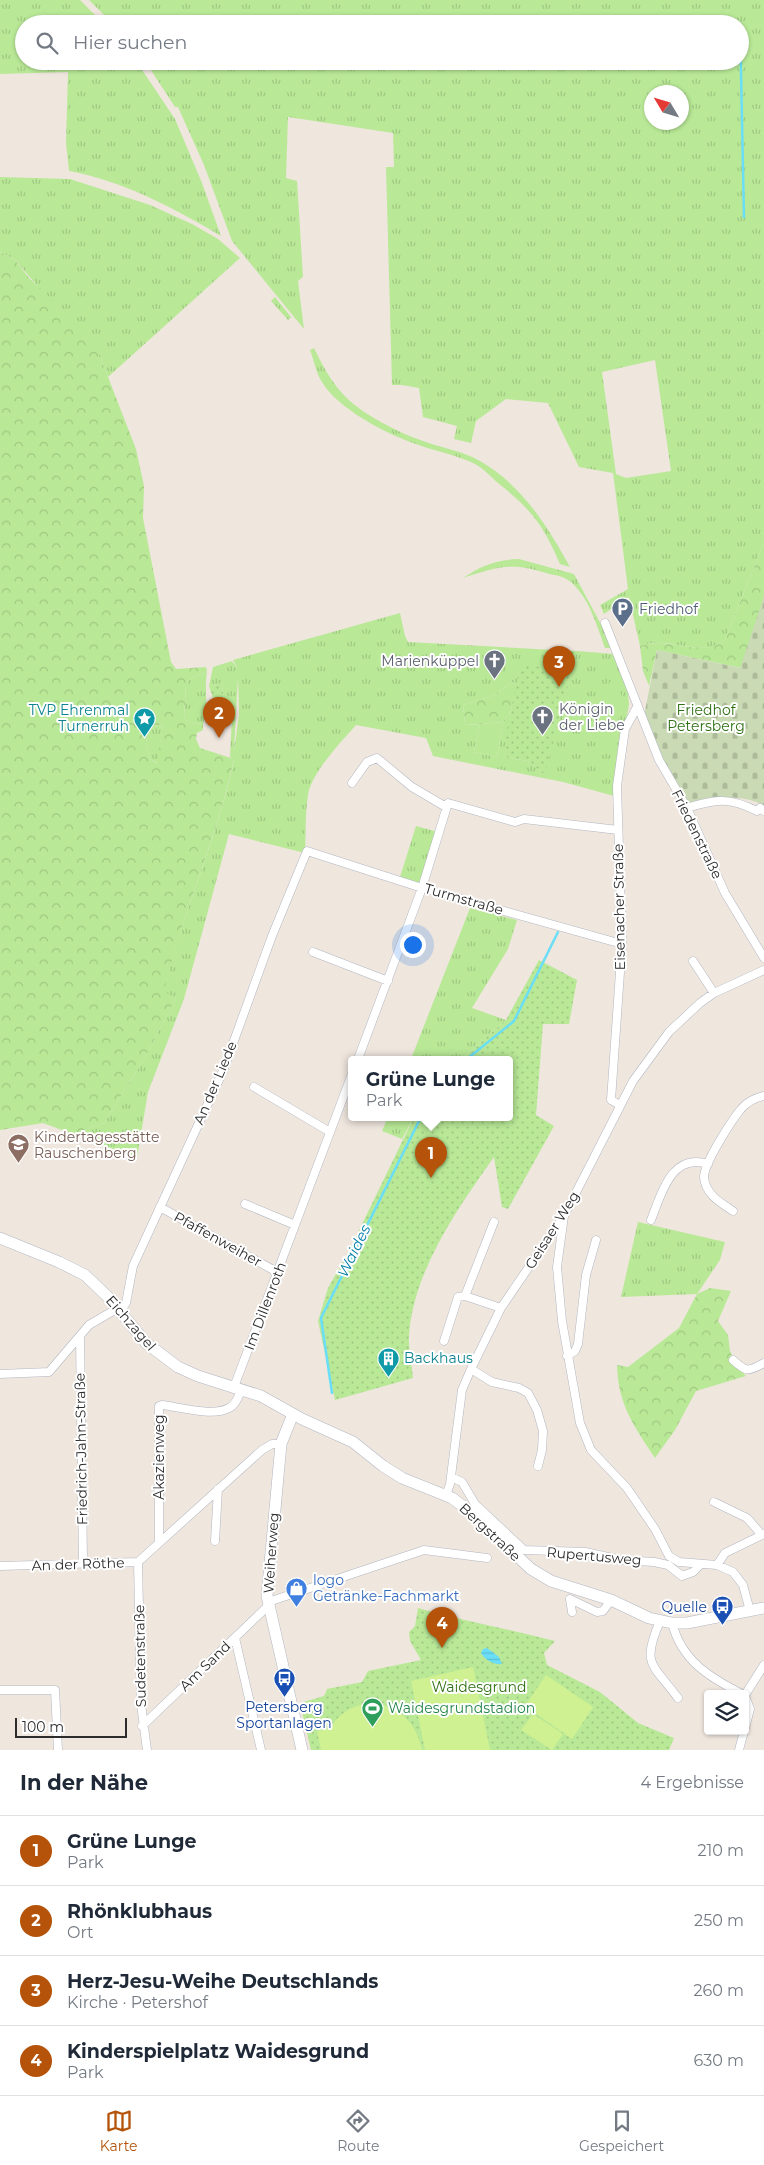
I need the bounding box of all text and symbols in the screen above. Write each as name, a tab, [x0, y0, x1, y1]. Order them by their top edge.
search box	[15, 15, 749, 70]
icon: search	[33, 29, 61, 57]
text: Hier suchen	[73, 31, 187, 54]
north arrow	[644, 85, 689, 130]
parking icon: Friedhof	[611, 597, 635, 628]
place label: Friedhof	[639, 600, 699, 618]
pin: 3	[543, 646, 575, 687]
church icon: Marienküppel	[483, 649, 507, 680]
place label: Marienküppel	[381, 652, 479, 670]
pin: 2	[203, 697, 235, 738]
place label: Königin der Liebe	[559, 700, 625, 734]
place label: TVP Ehrenmal Turnerruh	[29, 701, 129, 735]
park label: Friedhof Petersberg	[667, 701, 745, 735]
church icon: Königin der Liebe	[531, 705, 555, 736]
place icon: TVP Ehrenmal Turnerruh	[133, 706, 157, 737]
street label: Friedenstraße	[668, 786, 726, 882]
street label: Eisenacher Straße	[609, 844, 629, 970]
street label: Turmstraße	[422, 879, 506, 919]
your location	[400, 932, 426, 958]
street label: An der Liede	[189, 1039, 241, 1127]
popup	[348, 1056, 513, 1121]
text: Grüne Lunge	[366, 1068, 495, 1091]
text: Park	[366, 1091, 402, 1110]
place label: Kindertagesstätte Rauschenberg	[34, 1128, 159, 1162]
school or university icon: Kindertagesstätte Rauschenberg	[6, 1133, 30, 1164]
pin: 1	[415, 1137, 447, 1178]
street label: Geisaer Weg	[521, 1188, 583, 1272]
street label: Pfaffenweiher	[171, 1207, 266, 1271]
water label: Waides	[333, 1221, 375, 1280]
street label: Im Dillenroth	[240, 1259, 290, 1353]
street label: Eichzagel	[102, 1292, 160, 1354]
building icon: Backhaus	[376, 1346, 400, 1377]
place label: Backhaus	[404, 1349, 473, 1367]
street label: Friedrich-Jahn-Straße	[71, 1373, 91, 1525]
street label: Akazienweg	[150, 1414, 168, 1500]
street label: Bergstraße	[455, 1499, 525, 1565]
street label: Weiherweg	[259, 1512, 283, 1594]
street label: Rupertusweg	[546, 1543, 642, 1569]
street label: An der Röthe	[31, 1553, 125, 1575]
place label: logo Getränke-Fachmarkt	[313, 1571, 460, 1605]
shop icon: logo Getränke-Fachmarkt	[285, 1576, 309, 1607]
bus stop icon: Quelle	[711, 1595, 735, 1626]
place label: Quelle	[661, 1598, 707, 1616]
street label: Sudetenstraße	[130, 1604, 150, 1708]
pin: 4	[426, 1607, 458, 1648]
street label: Am Sand	[176, 1637, 234, 1695]
bus stop icon: Petersberg Sportanlagen	[272, 1667, 296, 1698]
park label: Waidesgrund	[431, 1678, 527, 1696]
map controls	[704, 1690, 749, 1735]
button: layers	[704, 1690, 749, 1735]
sports icon: Waidesgrundstadion	[360, 1696, 384, 1727]
place label: Petersberg Sportanlagen	[236, 1698, 332, 1732]
place label: Waidesgrundstadion	[388, 1699, 535, 1717]
scale bar	[15, 1715, 128, 1738]
text: 100 m	[22, 1718, 64, 1736]
text: In der Nähe	[20, 1770, 148, 1795]
text: 4 Ergebnisse	[640, 1773, 744, 1792]
text: Grüne Lunge	[67, 1830, 196, 1853]
text: 1	[33, 1841, 39, 1860]
text: 210 m	[697, 1841, 744, 1860]
text: Park	[67, 1853, 104, 1872]
text: Rhönklubhaus	[67, 1900, 212, 1923]
text: 2	[31, 1911, 41, 1930]
text: 250 m	[694, 1911, 744, 1930]
text: Ort	[67, 1923, 94, 1942]
text: Herz-Jesu-Weihe Deutschlands	[67, 1970, 378, 1993]
text: 3	[31, 1981, 41, 2000]
text: 260 m	[693, 1981, 744, 2000]
text: Kirche · Petershof	[67, 1993, 208, 2012]
text: Kinderspielplatz Waidesgrund	[67, 2040, 369, 2063]
text: 4	[30, 2051, 42, 2070]
text: 630 m	[693, 2051, 744, 2070]
text: Park	[67, 2063, 104, 2082]
tab: Karte	[100, 2107, 138, 2155]
tab: Route	[337, 2107, 379, 2155]
tab: Gespeichert	[579, 2107, 664, 2155]

